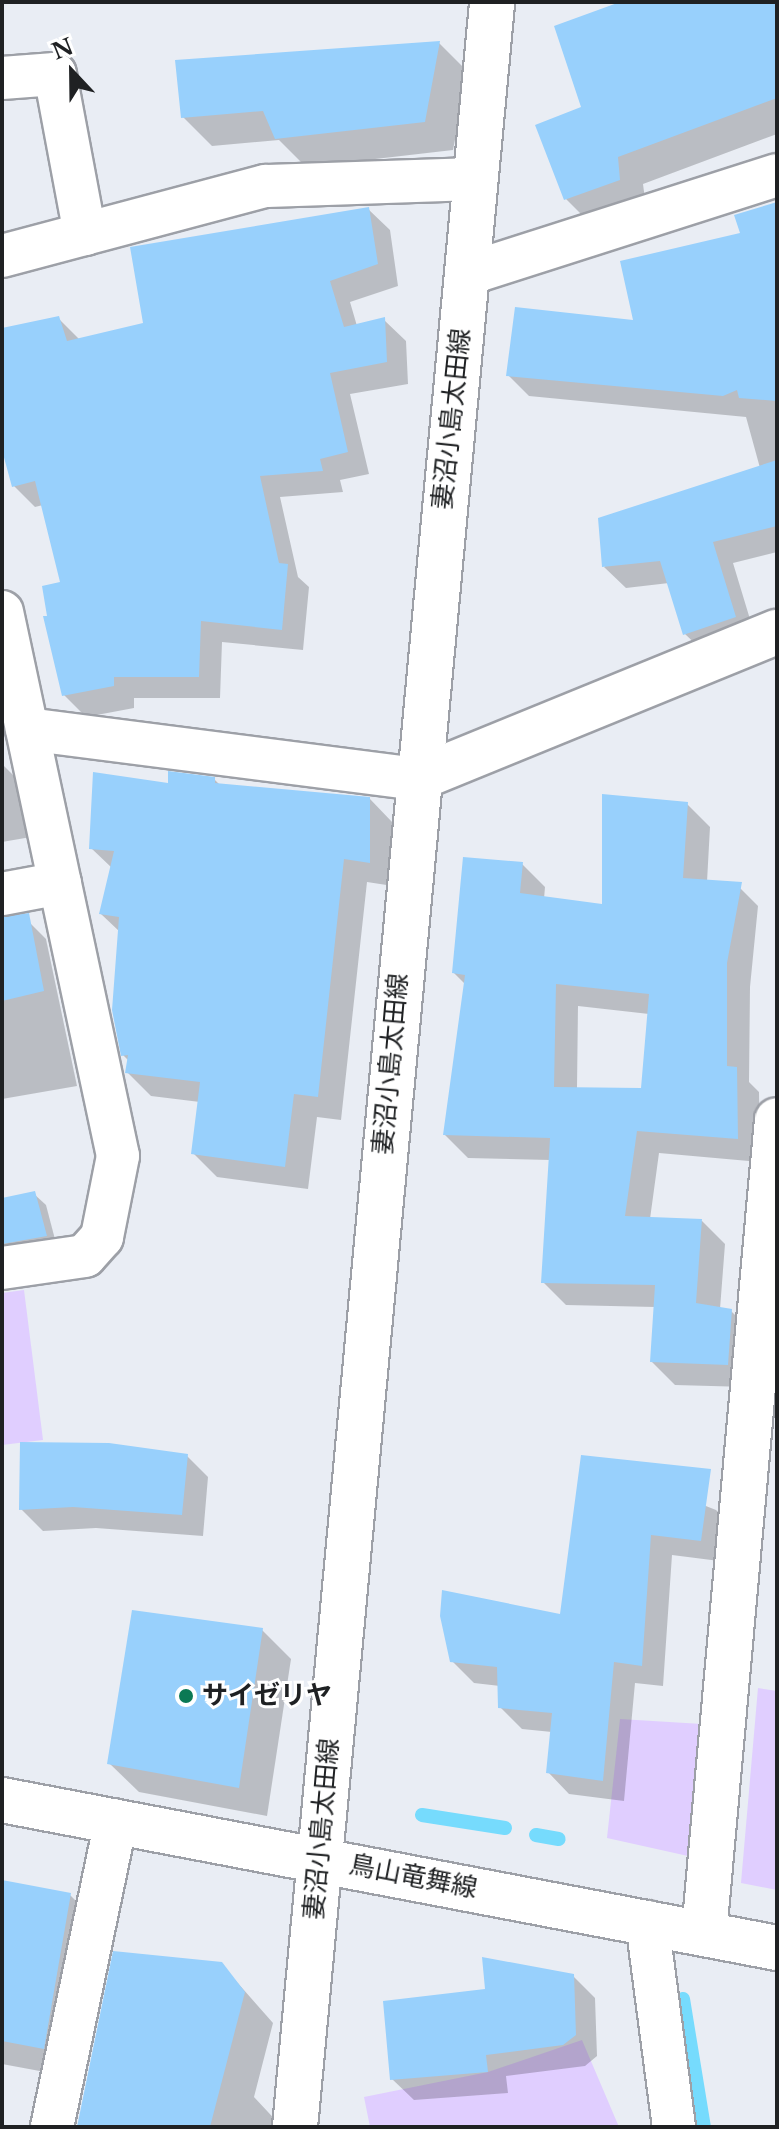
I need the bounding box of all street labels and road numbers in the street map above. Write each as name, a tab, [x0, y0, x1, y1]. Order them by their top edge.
street label: 妻沼小島太田線	[427, 327, 477, 511]
street label: 妻沼小島太田線	[368, 972, 414, 1156]
street label: 妻沼小島太田線	[299, 1737, 345, 1921]
street label: 鳥山竜舞線	[346, 1849, 480, 1905]

